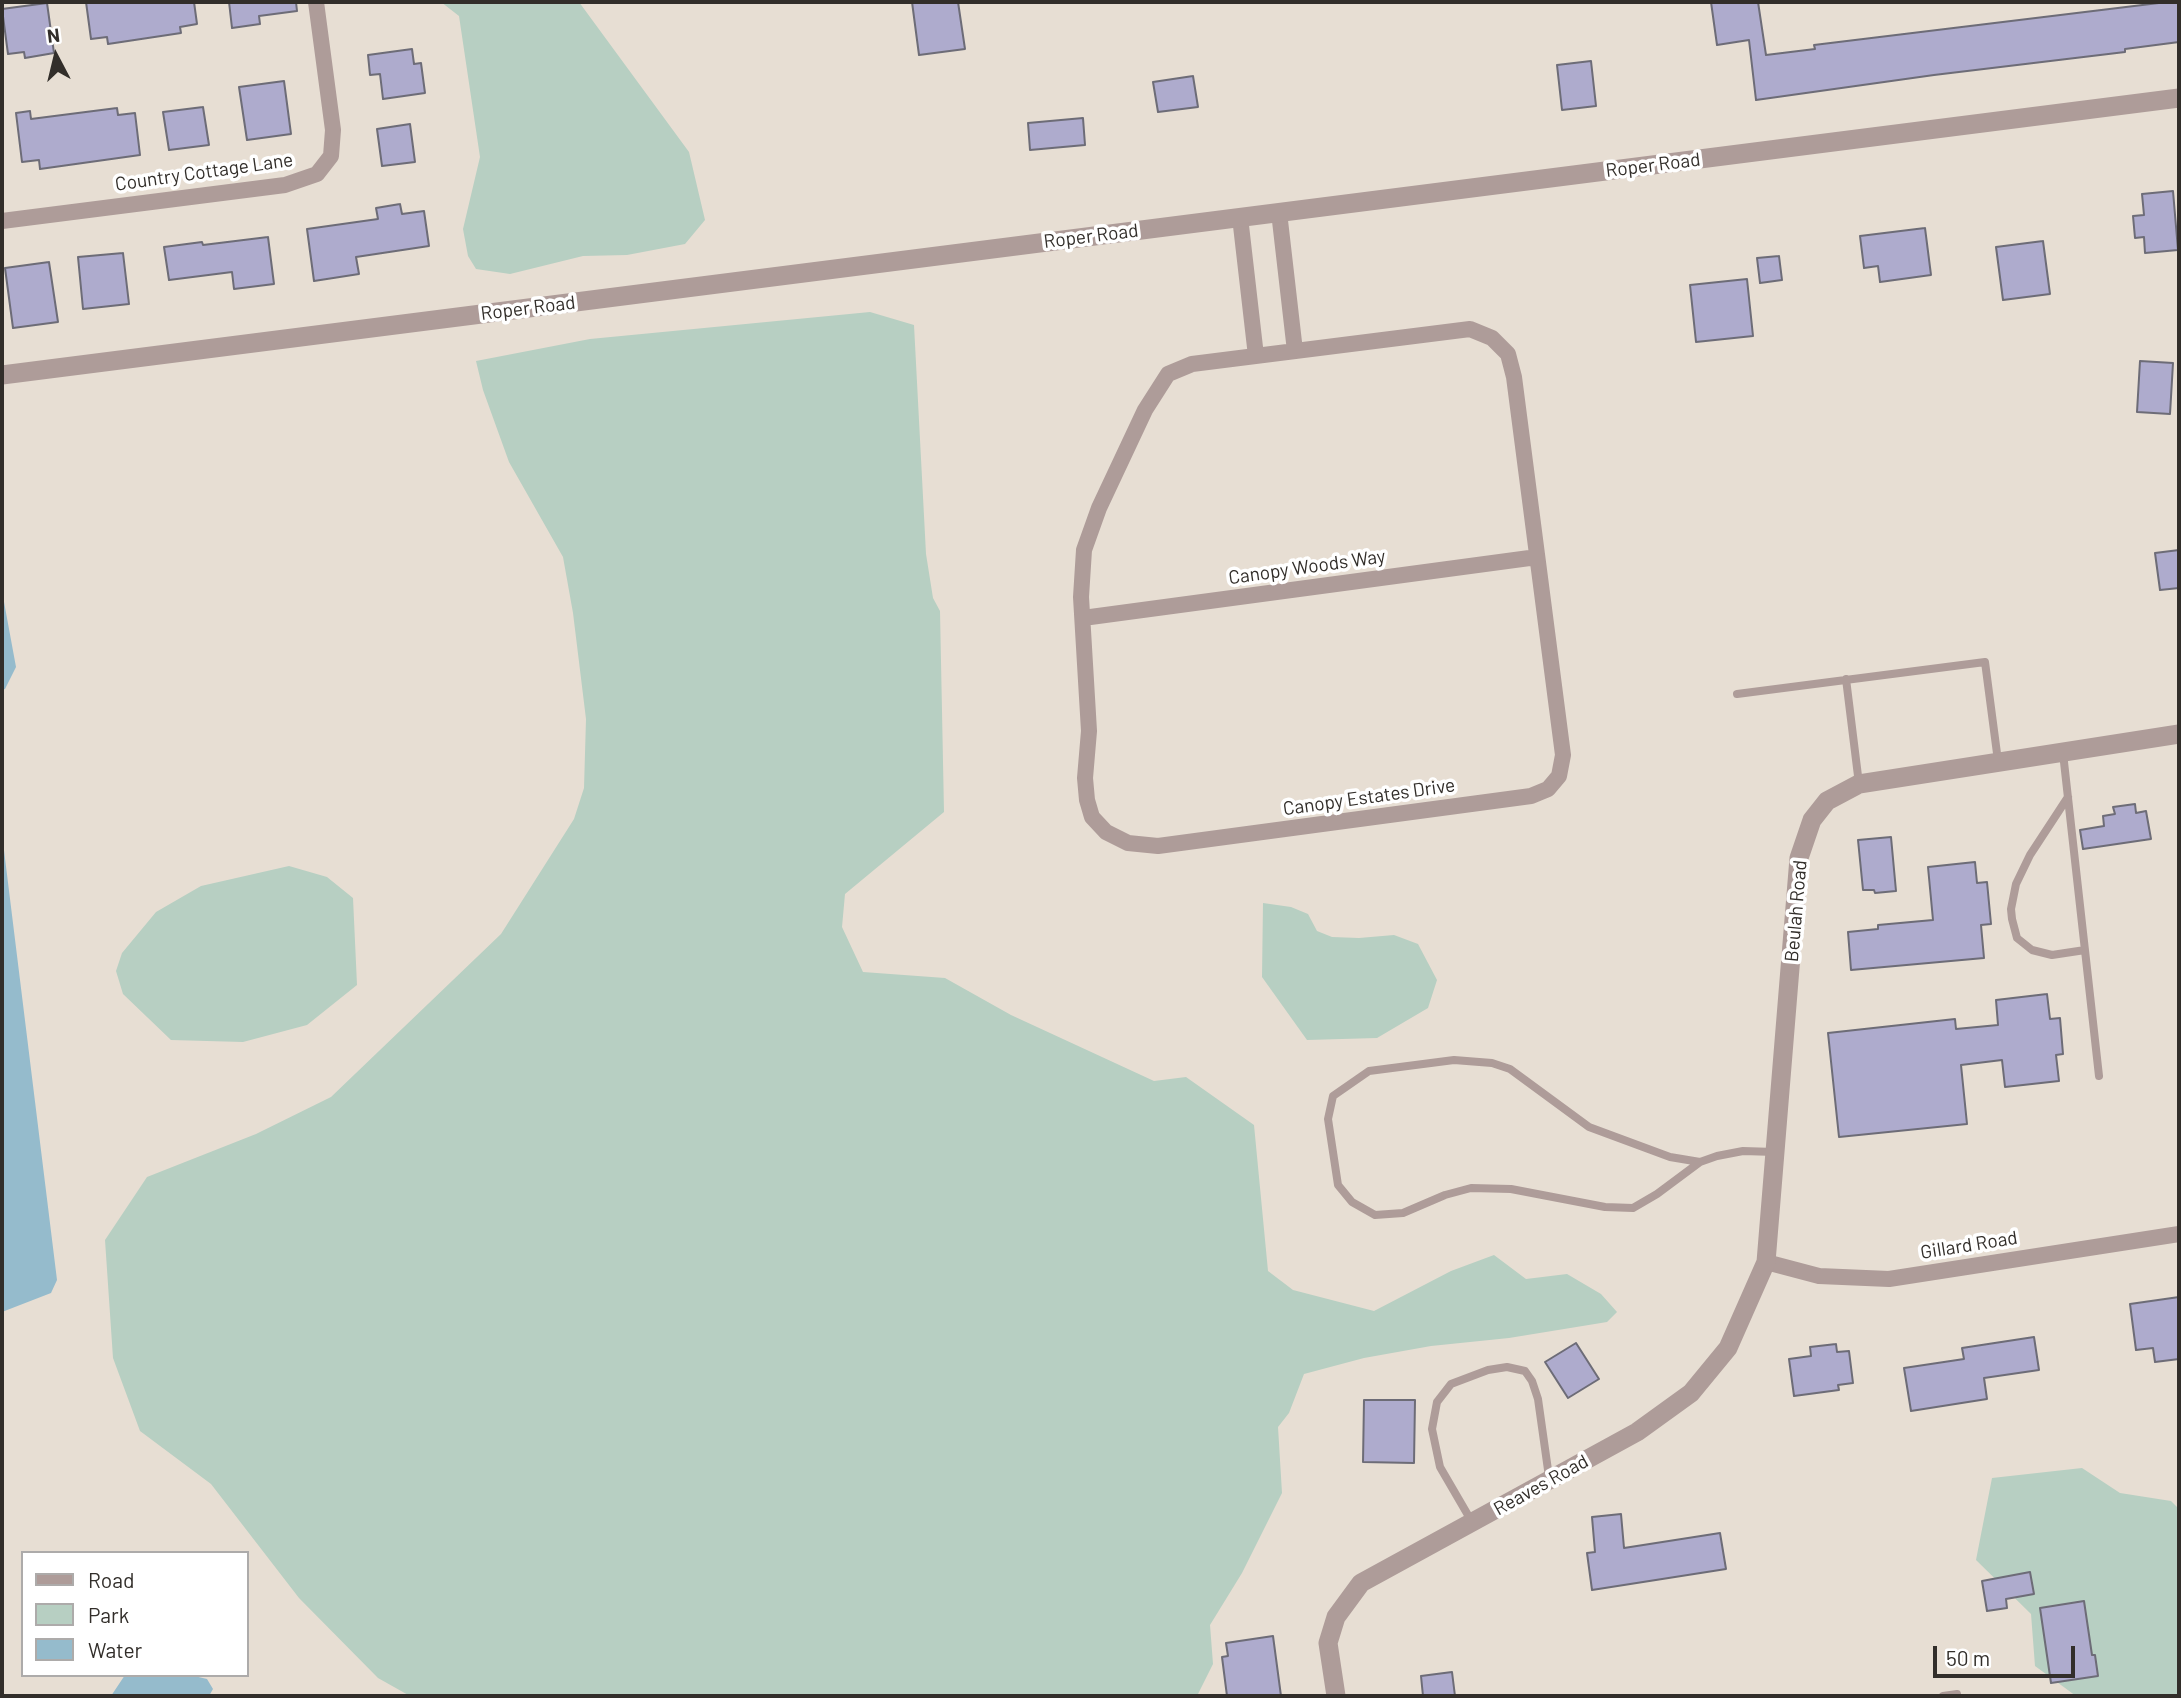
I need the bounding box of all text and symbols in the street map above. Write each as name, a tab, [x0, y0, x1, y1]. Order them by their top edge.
north arrow	[21, 21, 91, 91]
text: N	[46, 22, 61, 47]
street label: Country Cottage Lane	[114, 148, 294, 196]
street label: Roper Road	[1604, 148, 1702, 182]
street label: Roper Road	[1042, 219, 1140, 253]
street label: Roper Road	[479, 291, 577, 325]
street label: Canopy Woods Way	[1227, 545, 1387, 589]
street label: Canopy Estates Drive	[1282, 774, 1456, 820]
street label: Beulah Road	[1780, 859, 1812, 963]
street label: Gillard Road	[1919, 1226, 2019, 1264]
street label: Reaves Road	[1490, 1450, 1592, 1520]
legend	[21, 1551, 248, 1677]
text: Road	[88, 1567, 134, 1592]
text: Park	[88, 1602, 129, 1627]
scale bar	[1936, 1632, 2078, 1676]
text: Water	[88, 1637, 142, 1662]
text: 50 m	[1946, 1645, 1990, 1670]

